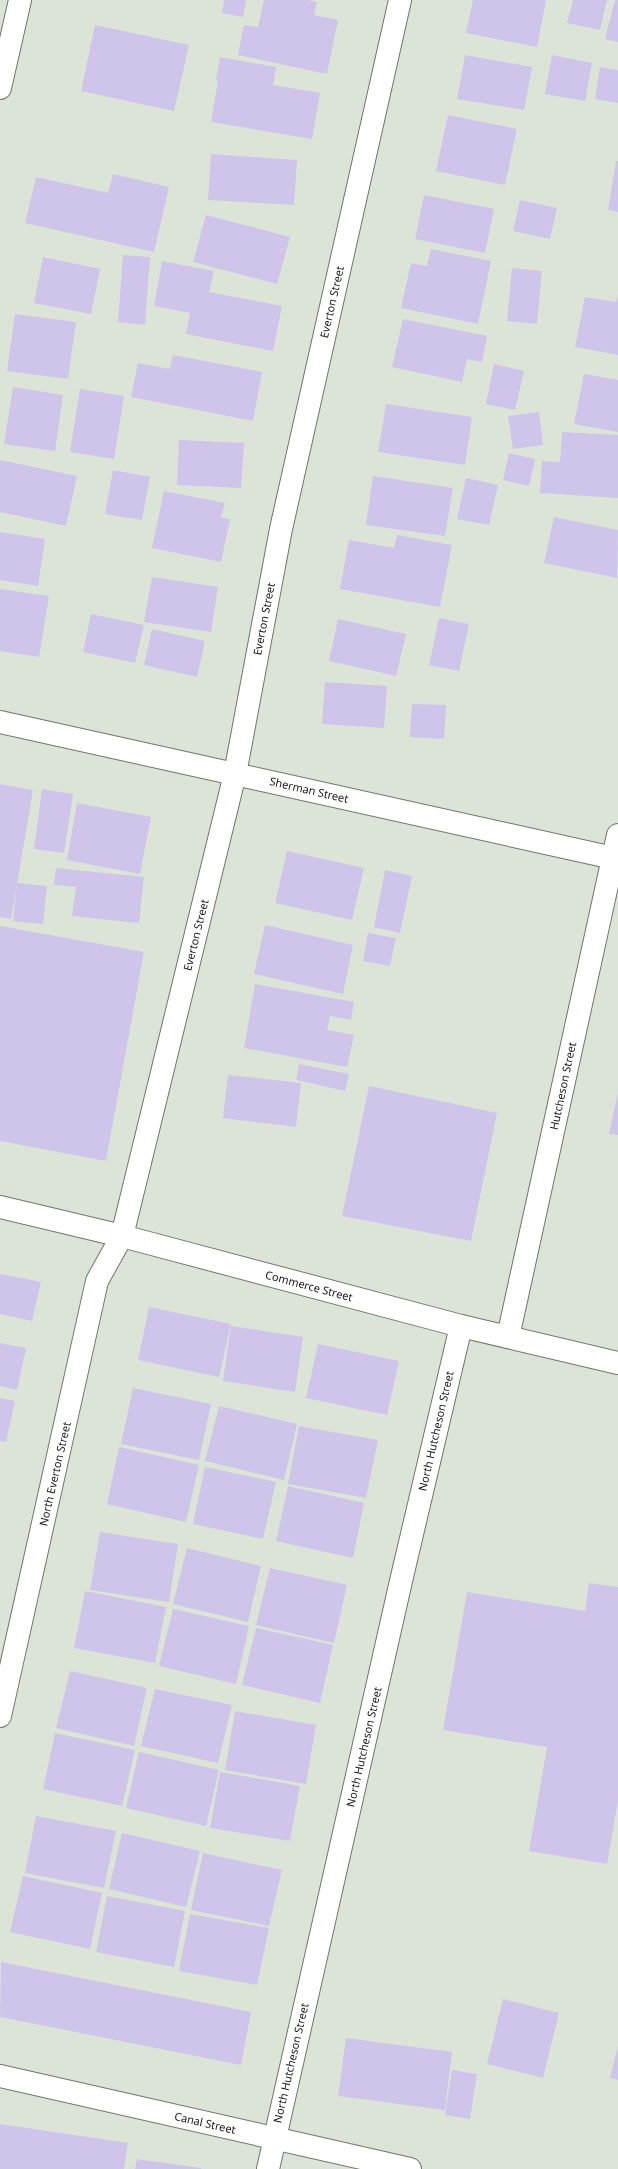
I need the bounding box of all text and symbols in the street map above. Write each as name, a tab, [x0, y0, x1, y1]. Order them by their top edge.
street label: Everton Street	[316, 264, 347, 339]
street label: Everton Street	[249, 581, 278, 656]
street label: Sherman Street	[268, 773, 350, 806]
street label: Everton Street	[179, 897, 212, 972]
street label: Hutcheson Street	[546, 1041, 579, 1131]
street label: Commerce Street	[264, 1267, 354, 1304]
street label: North Hutcheson Street	[414, 1369, 457, 1492]
street label: North Everton Street	[35, 1420, 74, 1528]
street label: North Hutcheson Street	[342, 1685, 385, 1808]
street label: North Hutcheson Street	[269, 2001, 312, 2124]
street label: Canal Street	[173, 2108, 237, 2137]

